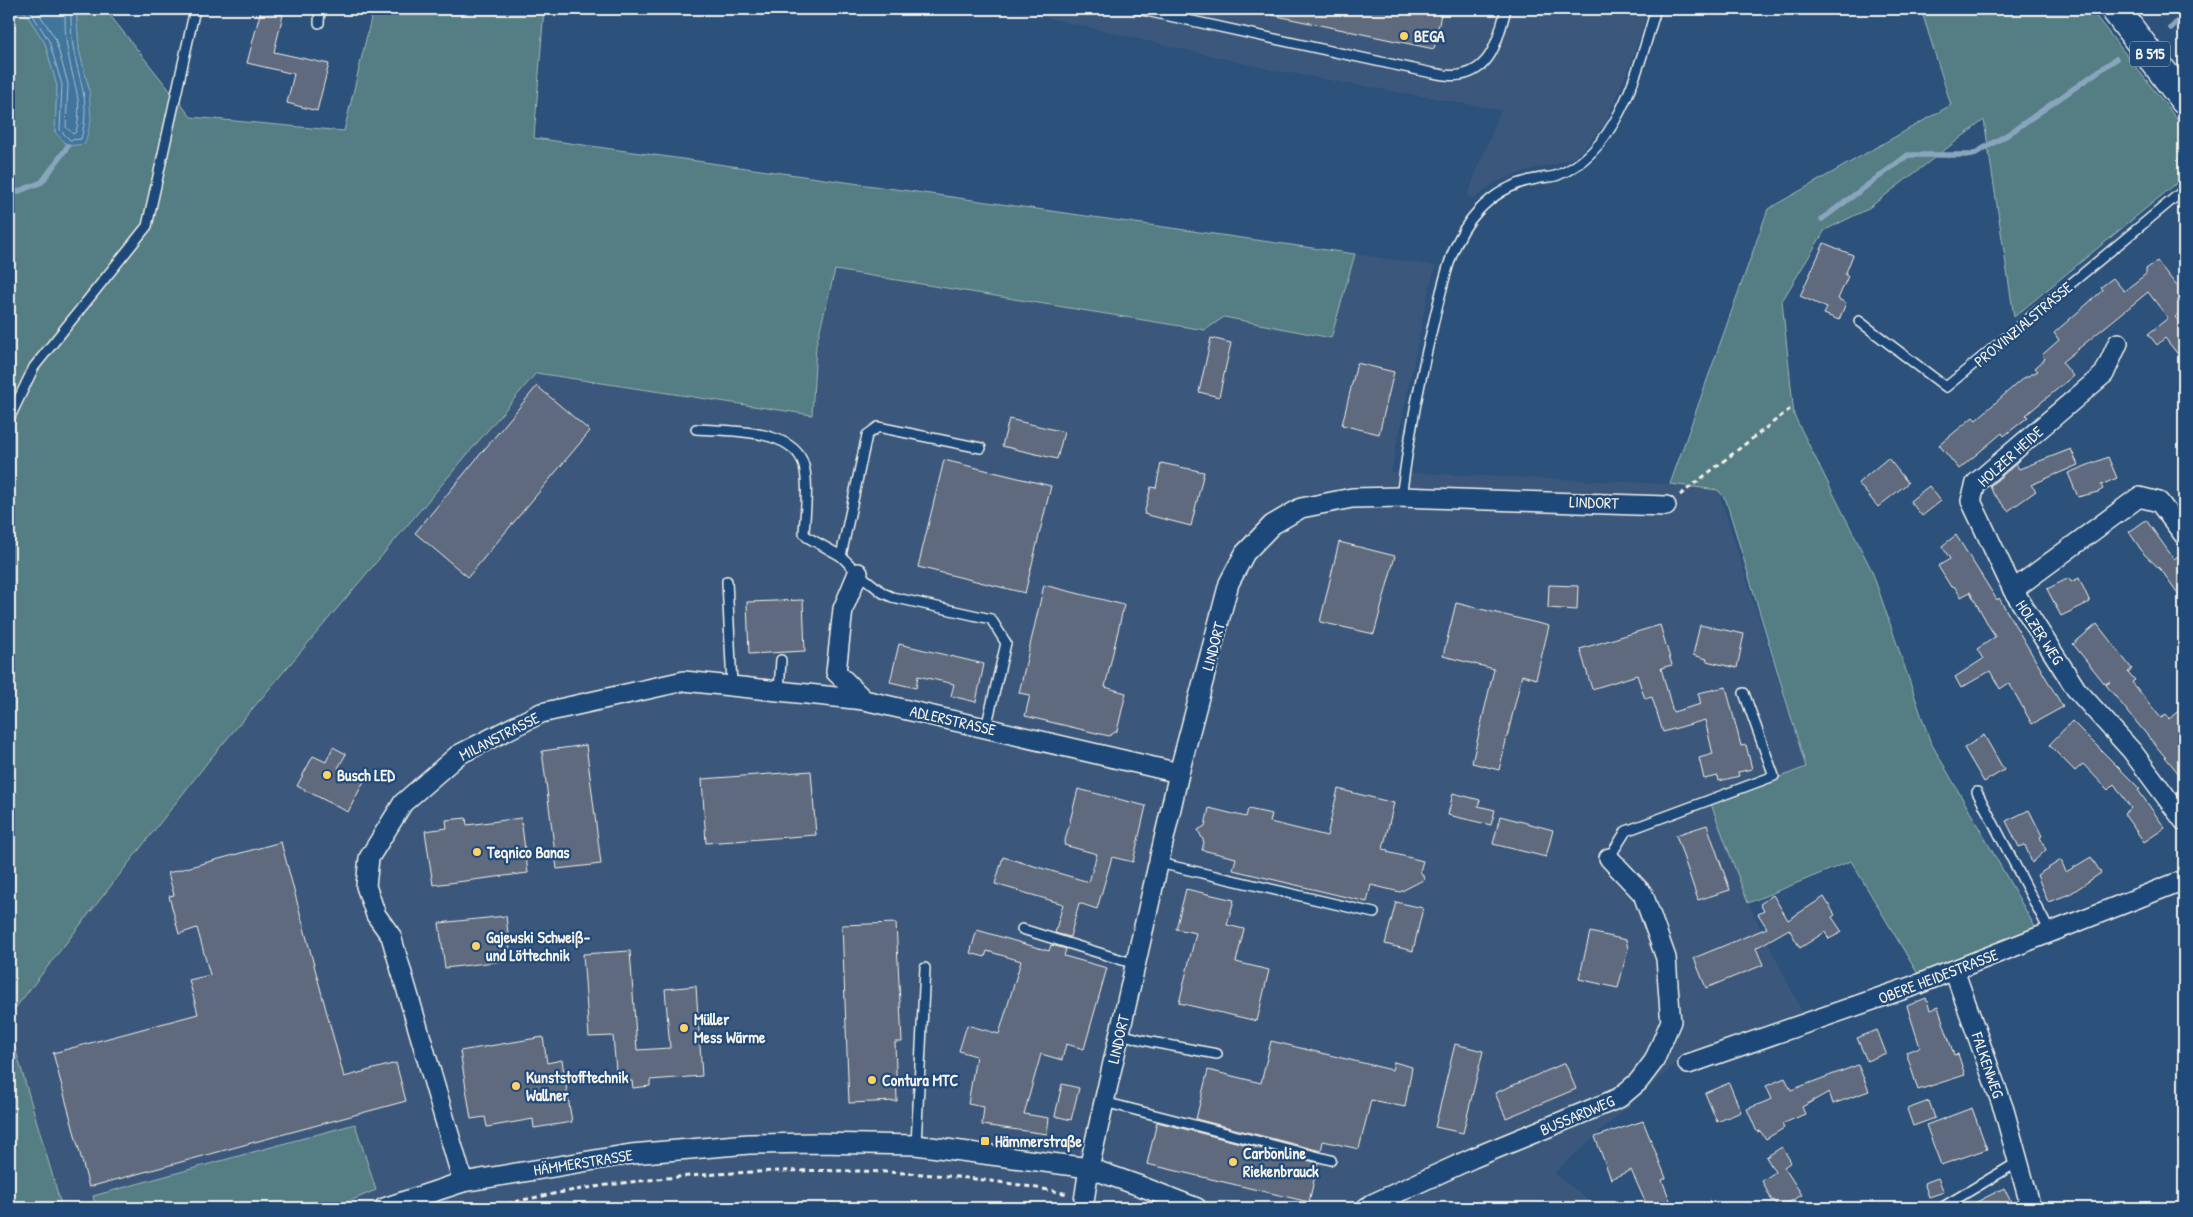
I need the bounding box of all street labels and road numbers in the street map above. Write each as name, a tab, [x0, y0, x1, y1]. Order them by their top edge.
road number: B 515	[2130, 42, 2170, 66]
street label: PROVINZIALSTRASSE	[1969, 276, 2077, 372]
street label: HOLZER HEIDE	[1972, 421, 2048, 491]
street label: LINDORT	[1569, 490, 1620, 514]
street label: HOLZER WEG	[2011, 595, 2069, 669]
street label: LINDORT	[1196, 619, 1230, 673]
street label: ADLERSTRASSE	[908, 699, 998, 741]
street label: MILANSTRASSE	[455, 706, 543, 766]
street label: OBERE HEIDESTRASSE	[1875, 943, 2001, 1009]
street label: LINDORT	[1102, 1012, 1134, 1066]
street label: FALKENWEG	[1966, 1028, 2010, 1101]
street label: BUSSARDWEG	[1536, 1089, 1618, 1141]
street label: HÄMMERSTRASSE	[532, 1143, 634, 1181]

